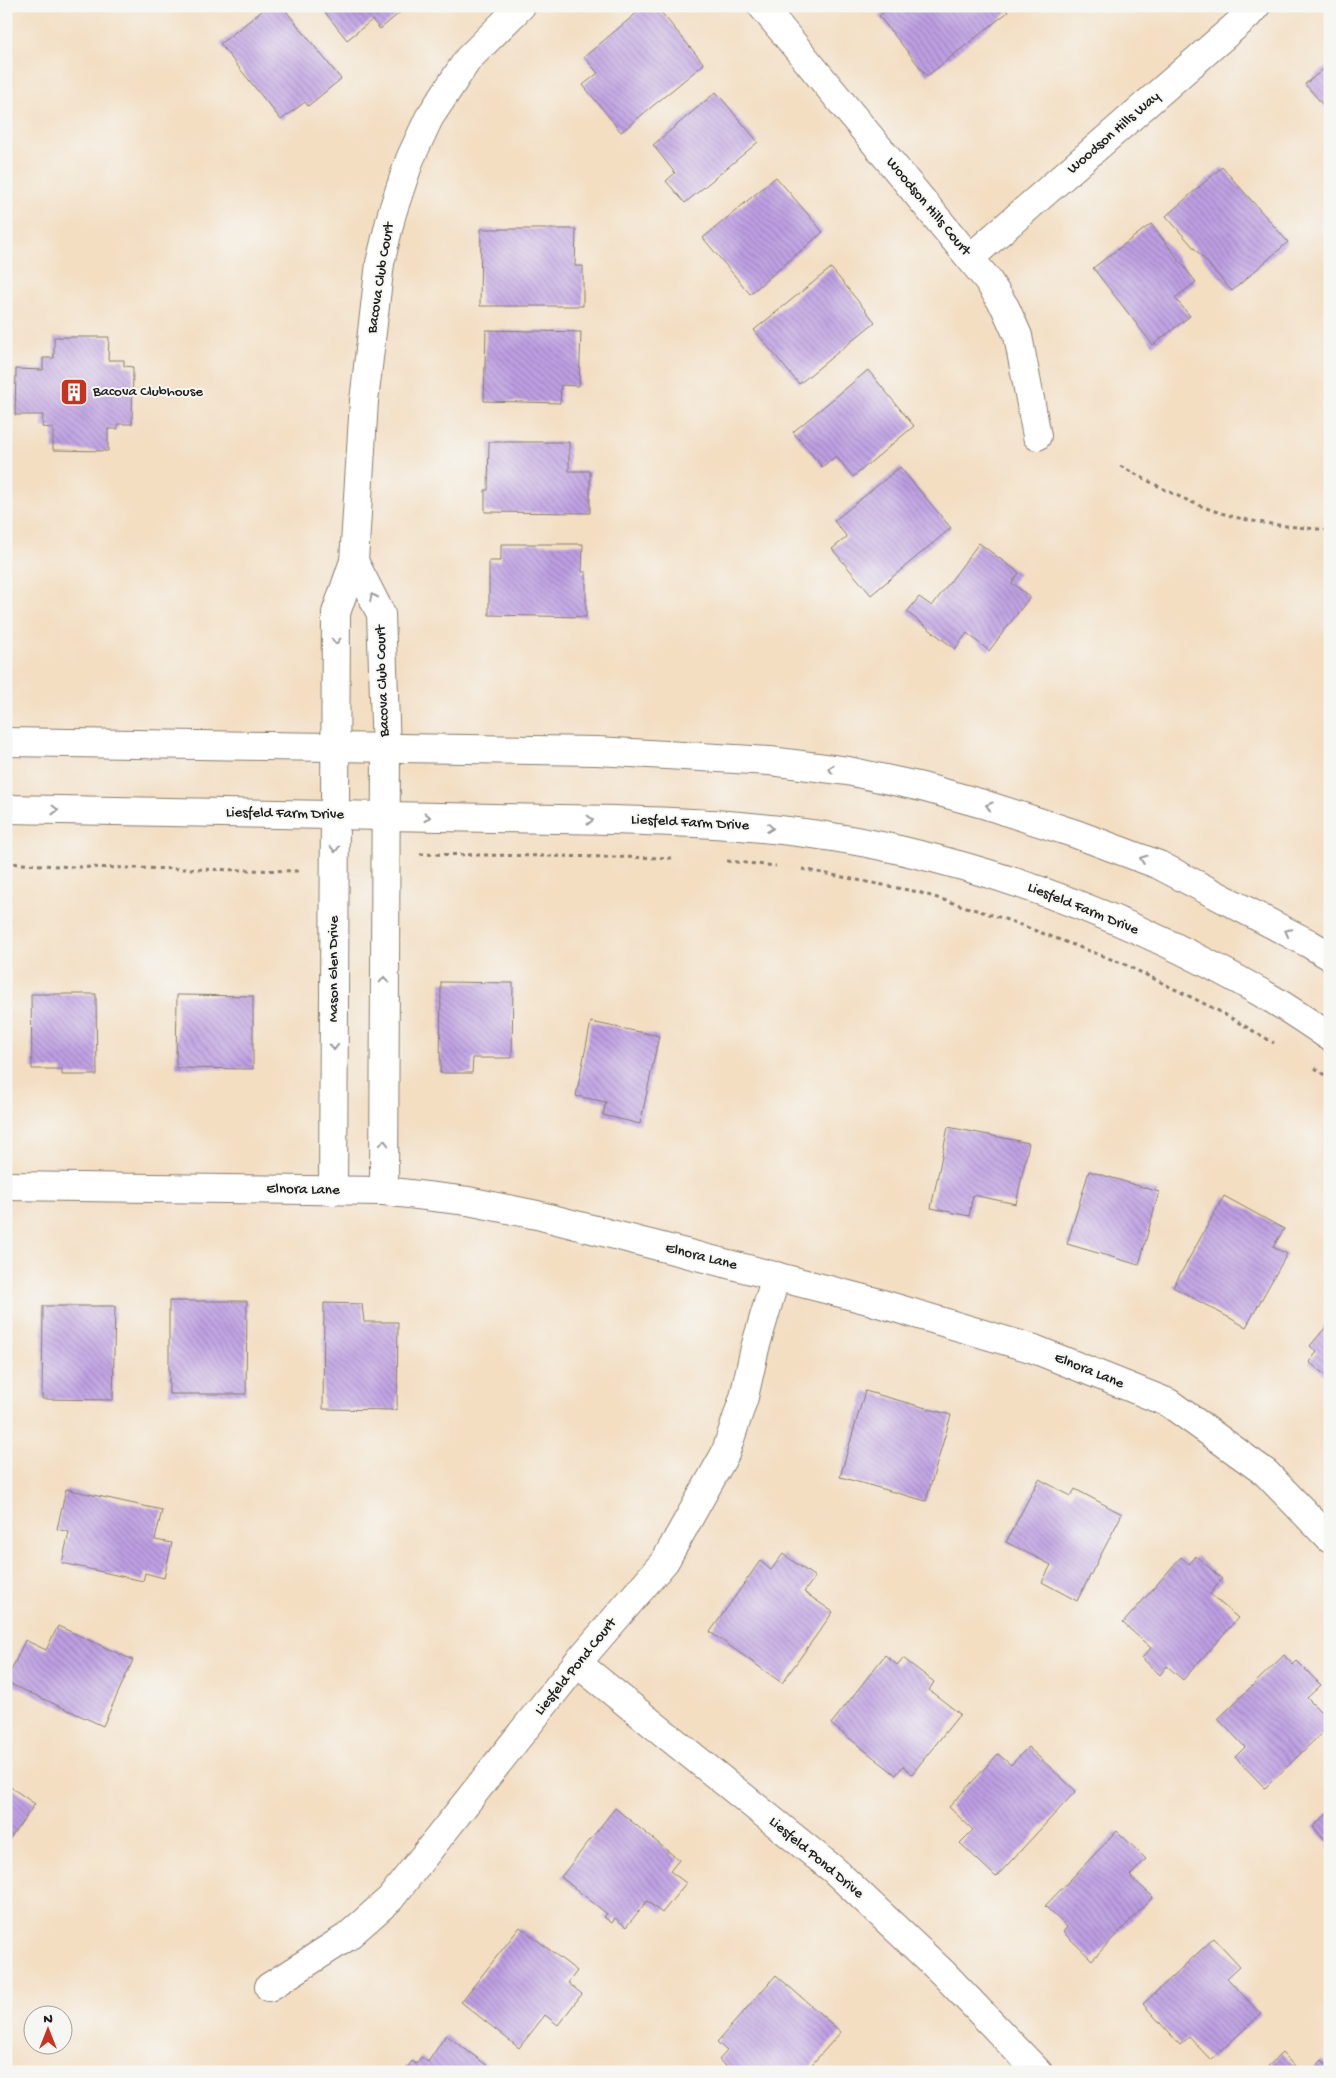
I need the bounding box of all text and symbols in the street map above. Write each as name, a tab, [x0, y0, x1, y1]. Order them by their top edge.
street label: Woodson Hills Way	[1064, 87, 1165, 178]
street label: Woodson Hills Court	[882, 154, 976, 261]
street label: Bacova Club Court	[363, 220, 399, 336]
building icon: Bacova Clubhouse	[59, 377, 89, 407]
place label: Bacova Clubhouse	[92, 383, 203, 401]
one-way arrow	[368, 593, 379, 602]
street label: Bacova Club Court	[372, 623, 394, 738]
one-way arrow	[331, 638, 341, 646]
one-way arrow	[827, 764, 835, 775]
one-way arrow	[985, 801, 994, 811]
street label: Liesfeld Farm Drive	[226, 804, 345, 824]
one-way arrow	[52, 805, 59, 815]
one-way arrow	[424, 811, 432, 822]
street label: Liesfeld Farm Drive	[631, 811, 750, 835]
one-way arrow	[586, 814, 594, 825]
one-way arrow	[766, 822, 774, 833]
one-way arrow	[330, 846, 340, 853]
one-way arrow	[1139, 855, 1147, 865]
street label: Liesfeld Farm Drive	[1025, 879, 1141, 940]
street label: Mason Glen Drive	[325, 915, 343, 1022]
one-way arrow	[1284, 928, 1293, 938]
one-way arrow	[379, 976, 389, 984]
one-way arrow	[329, 1043, 339, 1051]
one-way arrow	[379, 1138, 389, 1146]
street label: Elnora Lane	[266, 1180, 340, 1200]
street label: Elnora Lane	[663, 1239, 739, 1275]
street label: Elnora Lane	[1052, 1349, 1127, 1393]
street label: Liesfeld Pond Court	[531, 1613, 622, 1719]
street label: Liesfeld Pond Drive	[765, 1813, 867, 1903]
north arrow	[22, 2006, 72, 2056]
text: N	[43, 2011, 53, 2028]

